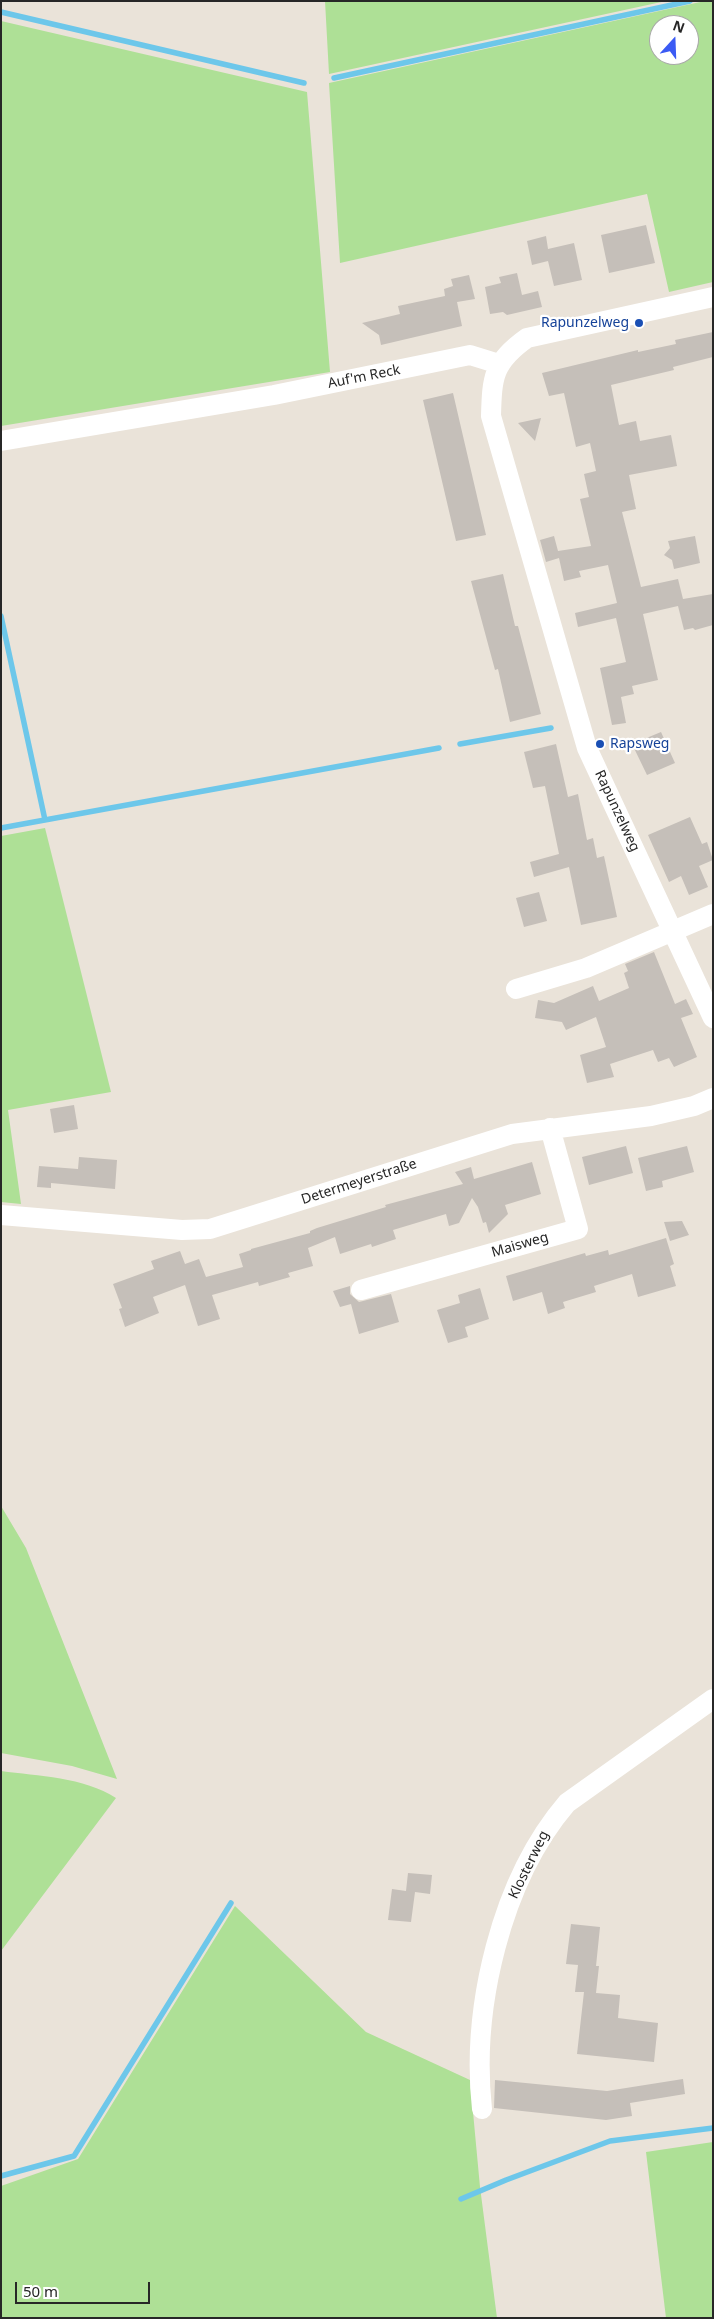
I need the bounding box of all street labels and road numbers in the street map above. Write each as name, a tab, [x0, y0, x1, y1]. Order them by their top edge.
street label: Auf'm Reck	[326, 362, 402, 392]
street label: Rapunzelweg	[591, 768, 643, 854]
street label: Determeyerstraße	[299, 1155, 419, 1209]
street label: Maisweg	[490, 1229, 550, 1261]
street label: Klosterweg	[505, 1828, 553, 1902]

